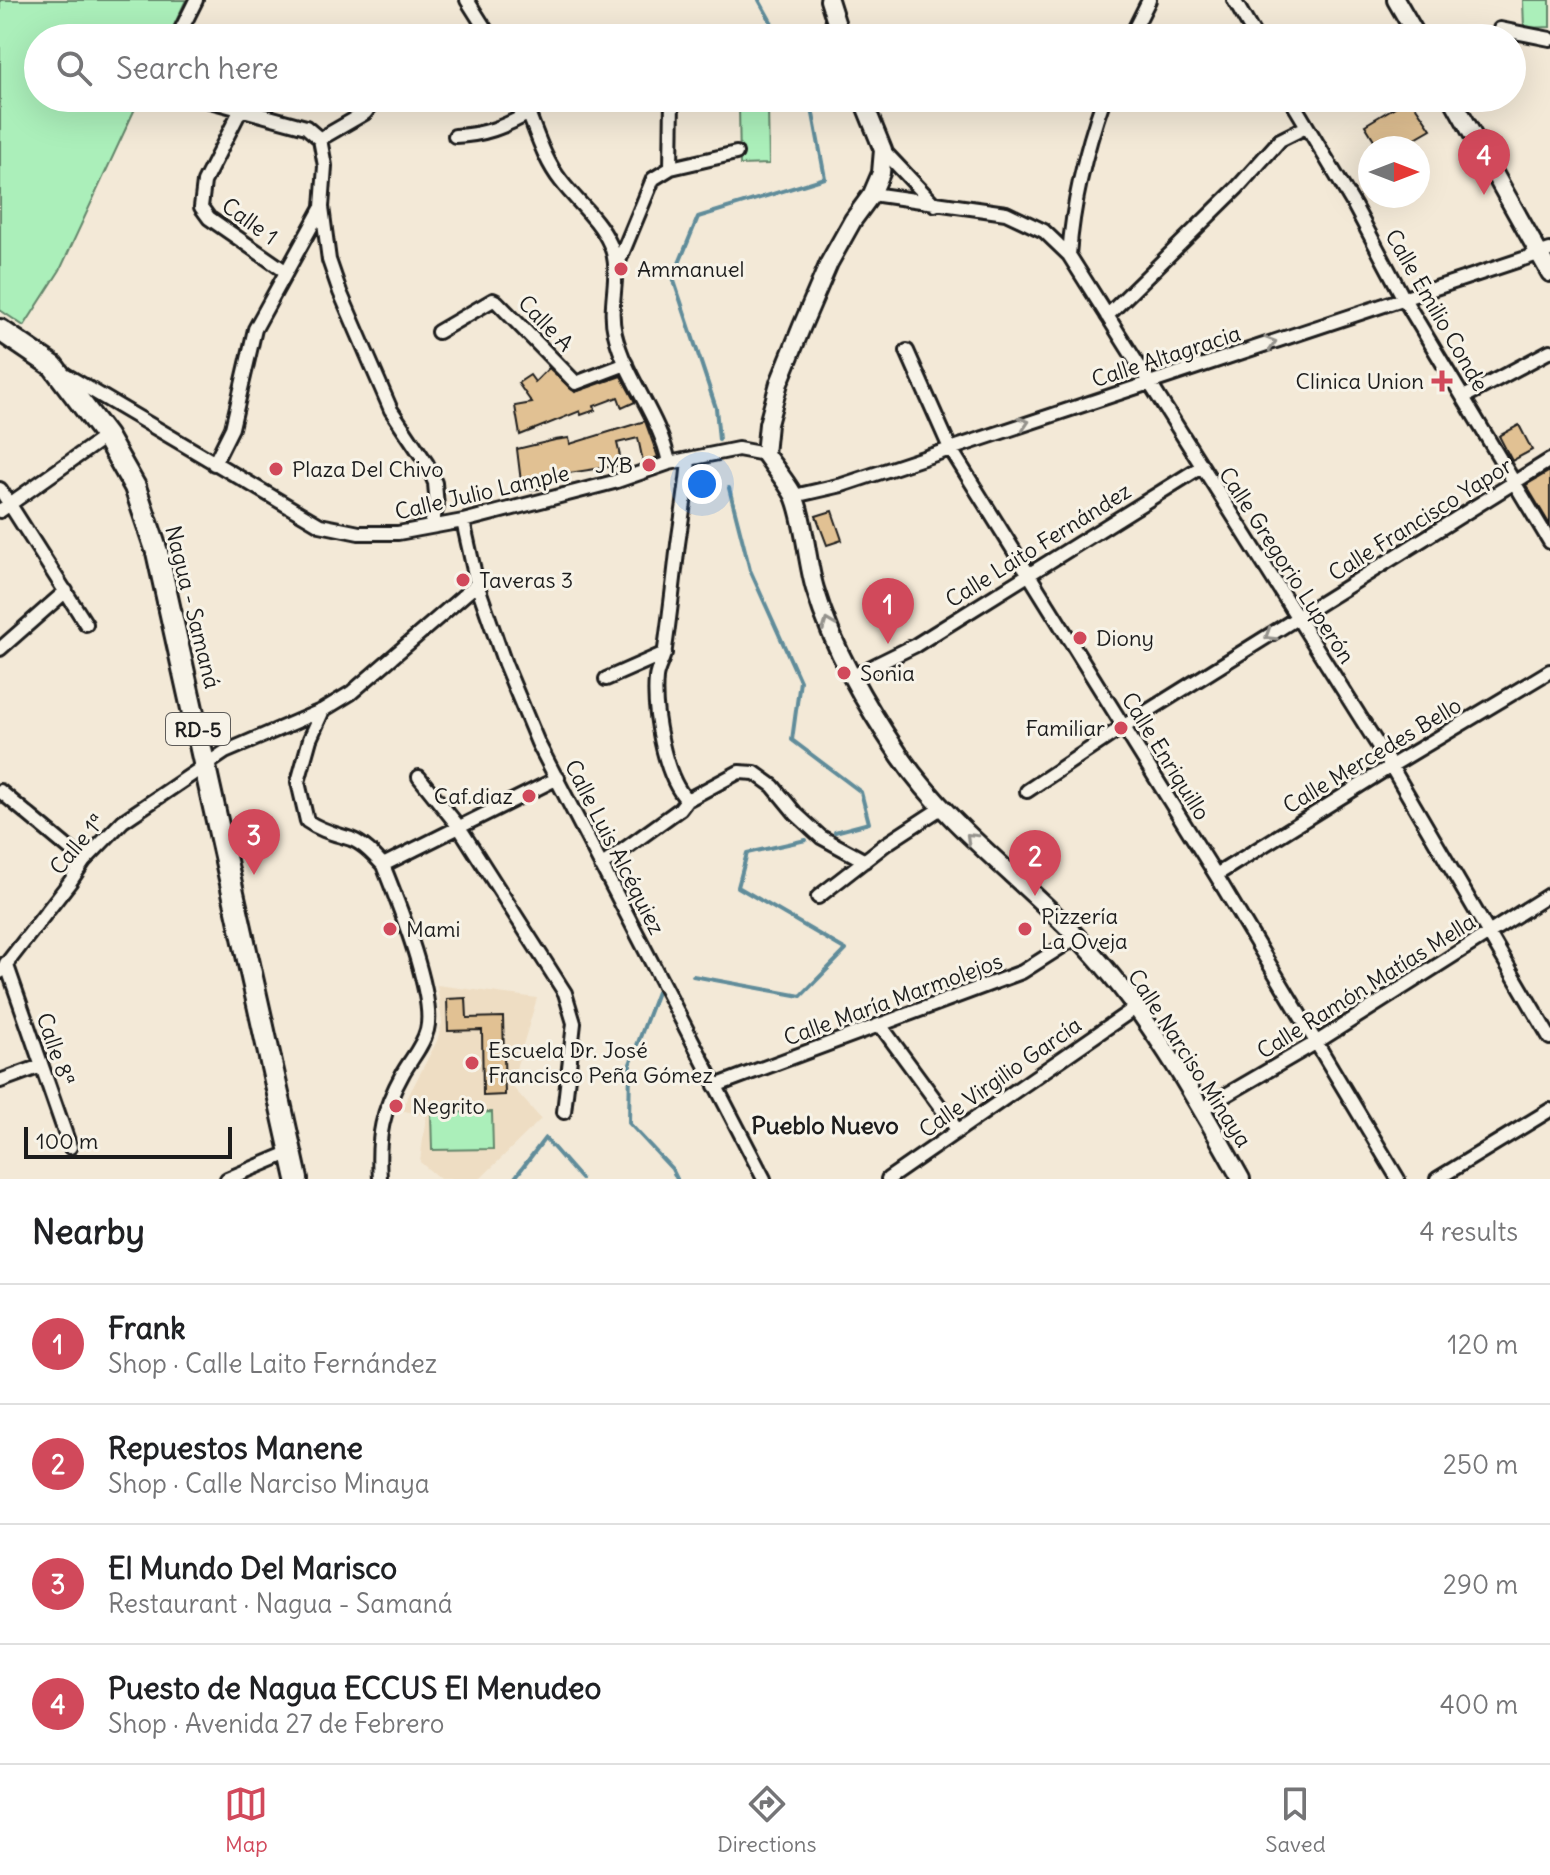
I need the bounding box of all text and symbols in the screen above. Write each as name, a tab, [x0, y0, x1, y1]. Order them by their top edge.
search box	[24, 24, 1526, 112]
icon: search	[52, 46, 96, 90]
text: Search here	[116, 49, 279, 87]
pin: 4	[1458, 129, 1510, 195]
north arrow	[1358, 136, 1430, 208]
street label: Calle 1	[216, 191, 284, 251]
street label: Calle Emilio Conde	[1379, 224, 1495, 396]
place label: Ammanuel	[637, 255, 744, 283]
marker: Ammanuel	[612, 260, 630, 278]
street label: Calle A	[512, 289, 580, 357]
street label: Calle Altagracia	[1088, 319, 1244, 393]
one-way arrow	[1263, 336, 1277, 352]
place label: Clinica Union	[1296, 367, 1424, 395]
marker: Clinica Union	[1431, 370, 1453, 392]
one-way arrow	[1016, 416, 1030, 432]
place label: JYB	[595, 451, 633, 479]
street label: Calle Francisco Yapor	[1323, 451, 1517, 587]
place label: Plaza Del Chivo	[292, 455, 444, 483]
marker: JYB	[640, 456, 658, 474]
street label: Calle Julio Lample	[392, 458, 572, 526]
marker: Plaza Del Chivo	[267, 460, 285, 478]
street label: Calle Gregorio Luperón	[1213, 461, 1361, 669]
your location	[682, 464, 722, 504]
street label: Calle Laito Fernández	[940, 477, 1136, 613]
street label: Nagua - Samaná	[159, 523, 227, 691]
place label: Taveras 3	[479, 566, 573, 594]
marker: Taveras 3	[454, 571, 472, 589]
pin: 1	[862, 578, 914, 644]
one-way arrow	[822, 618, 838, 632]
place label: Diony	[1096, 624, 1154, 652]
one-way arrow	[1264, 625, 1279, 640]
marker: Diony	[1071, 629, 1089, 647]
place label: Sonia	[860, 659, 915, 687]
marker: Sonia	[835, 664, 853, 682]
street label: Calle Enriquillo	[1116, 687, 1216, 825]
street label: Calle Mercedes Bello	[1278, 691, 1466, 819]
road number: RD-5	[166, 713, 230, 745]
place label: Familiar	[1025, 714, 1105, 742]
marker: Familiar	[1112, 719, 1130, 737]
street label: Calle Luis Alcéquiez	[559, 755, 671, 939]
place label: Caf.diaz	[434, 782, 513, 810]
marker: Caf.diaz	[520, 787, 538, 805]
street label: Calle 1ª	[43, 808, 111, 880]
pin: 3	[228, 809, 280, 875]
pin: 2	[1009, 830, 1061, 896]
one-way arrow	[966, 833, 980, 847]
place label: Pizzería La Oveja	[1041, 902, 1128, 955]
street label: Calle Ramón Matías Mella	[1252, 907, 1480, 1065]
place label: Mami	[406, 915, 460, 943]
marker: Mami	[381, 920, 399, 938]
marker: Pizzería La Oveja	[1016, 920, 1034, 938]
street label: Calle María Marmolejos	[780, 946, 1006, 1052]
street label: Calle Narciso Minaya	[1122, 964, 1258, 1152]
street label: Calle 8ª	[30, 1009, 82, 1089]
street label: Calle Virgilio García	[913, 1011, 1087, 1143]
place label: Escuela Dr. José Francisco Peña Gómez	[488, 1036, 713, 1089]
marker: Escuela Dr. José Francisco Peña Gómez	[463, 1054, 481, 1072]
place label: Negrito	[412, 1092, 485, 1120]
marker: Negrito	[387, 1097, 405, 1115]
district label: Pueblo Nuevo	[751, 1110, 899, 1140]
scale bar	[24, 1123, 232, 1159]
text: 100 m	[36, 1127, 98, 1155]
text: Nearby	[32, 1210, 145, 1253]
text: 4 results	[1420, 1215, 1518, 1248]
text: Frank	[108, 1309, 185, 1347]
text: 1	[53, 1328, 63, 1361]
text: 120 m	[1447, 1328, 1518, 1361]
text: Shop · Calle Laito Fernández	[108, 1347, 437, 1380]
text: Repuestos Manene	[108, 1429, 363, 1467]
text: 2	[51, 1448, 65, 1481]
text: 250 m	[1443, 1448, 1518, 1481]
text: Shop · Calle Narciso Minaya	[108, 1467, 430, 1500]
text: El Mundo Del Marisco	[108, 1549, 397, 1587]
text: 3	[51, 1568, 65, 1601]
text: 290 m	[1443, 1568, 1518, 1601]
text: Restaurant · Nagua - Samaná	[108, 1587, 453, 1620]
text: Puesto de Nagua ECCUS El Menudeo	[108, 1669, 601, 1707]
text: 4	[50, 1688, 66, 1721]
text: 400 m	[1440, 1688, 1518, 1721]
text: Shop · Avenida 27 de Febrero	[108, 1707, 444, 1740]
tab: Map	[224, 1782, 268, 1858]
tab: Directions	[717, 1782, 817, 1858]
tab: Saved	[1265, 1782, 1326, 1858]

